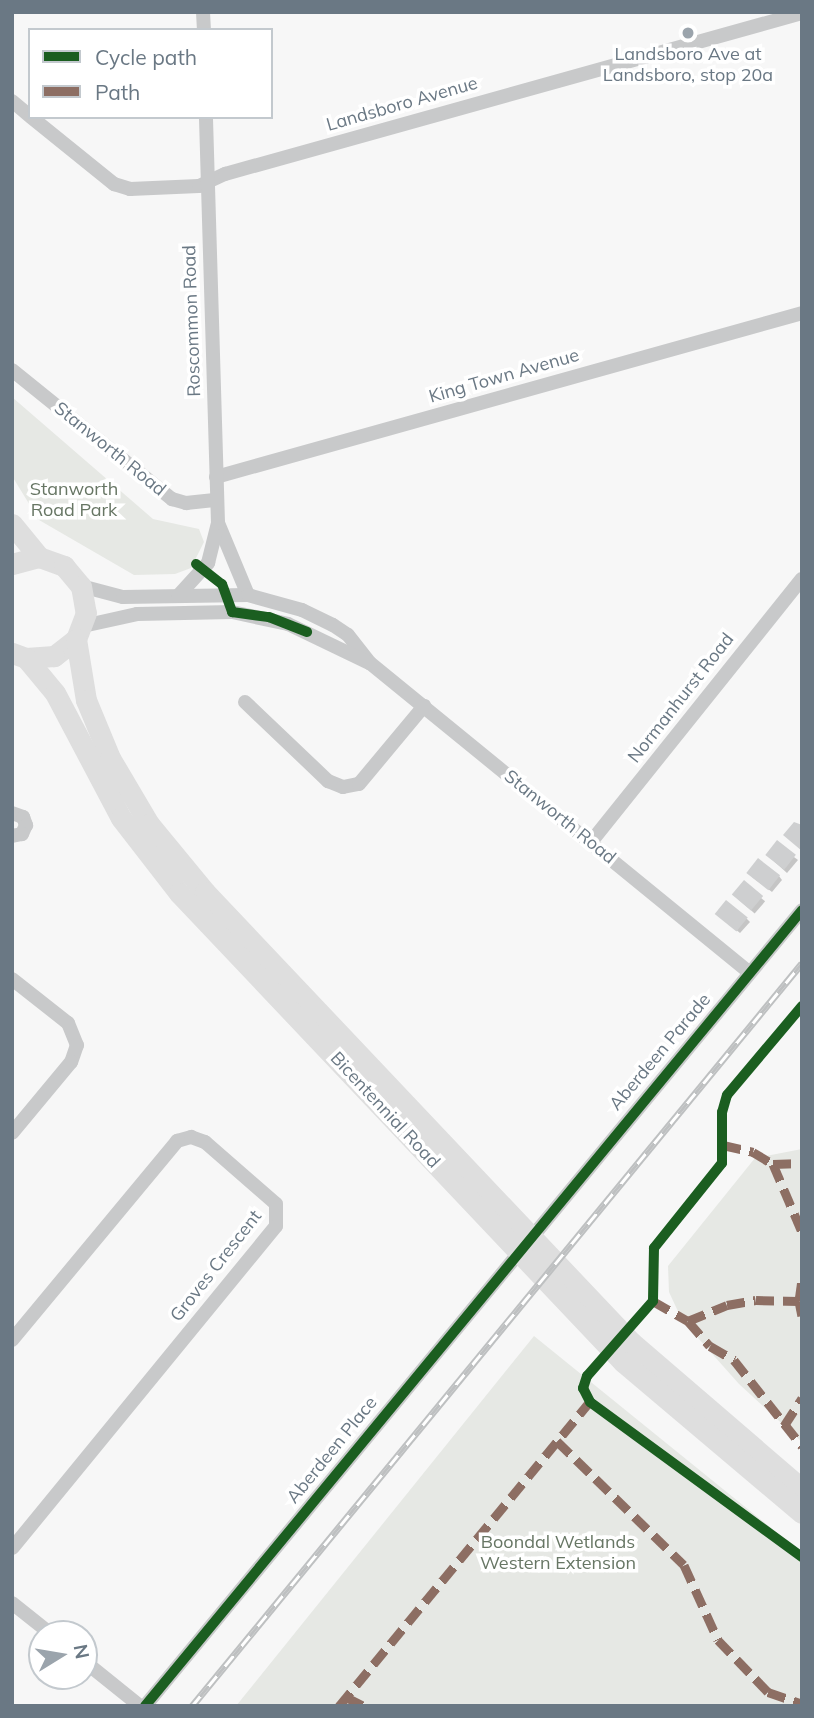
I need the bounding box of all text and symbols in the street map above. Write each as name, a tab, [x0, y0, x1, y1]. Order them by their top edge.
marker: Landsboro Ave at Landsboro, stop 20a	[680, 25, 696, 41]
legend	[28, 28, 273, 119]
text: Cycle path	[95, 44, 197, 70]
place label: Landsboro Ave at Landsboro, stop 20a	[603, 44, 773, 86]
street label: Landsboro Avenue	[324, 72, 480, 136]
text: Path	[95, 79, 140, 105]
street label: Roscommon Road	[179, 245, 205, 397]
street label: King Town Avenue	[427, 344, 581, 408]
street label: Stanworth Road	[50, 397, 170, 501]
park label: Stanworth Road Park	[30, 479, 118, 522]
street label: Normanhurst Road	[624, 629, 738, 767]
street label: Stanworth Road	[500, 765, 620, 869]
street label: Aberdeen Parade	[605, 989, 715, 1115]
street label: Bicentennial Road	[326, 1047, 444, 1173]
street label: Groves Crescent	[166, 1206, 266, 1326]
street label: Aberdeen Place	[282, 1392, 382, 1508]
park label: Boondal Wetlands Western Extension	[480, 1532, 636, 1574]
north arrow	[28, 1620, 98, 1690]
text: N	[68, 1642, 95, 1661]

